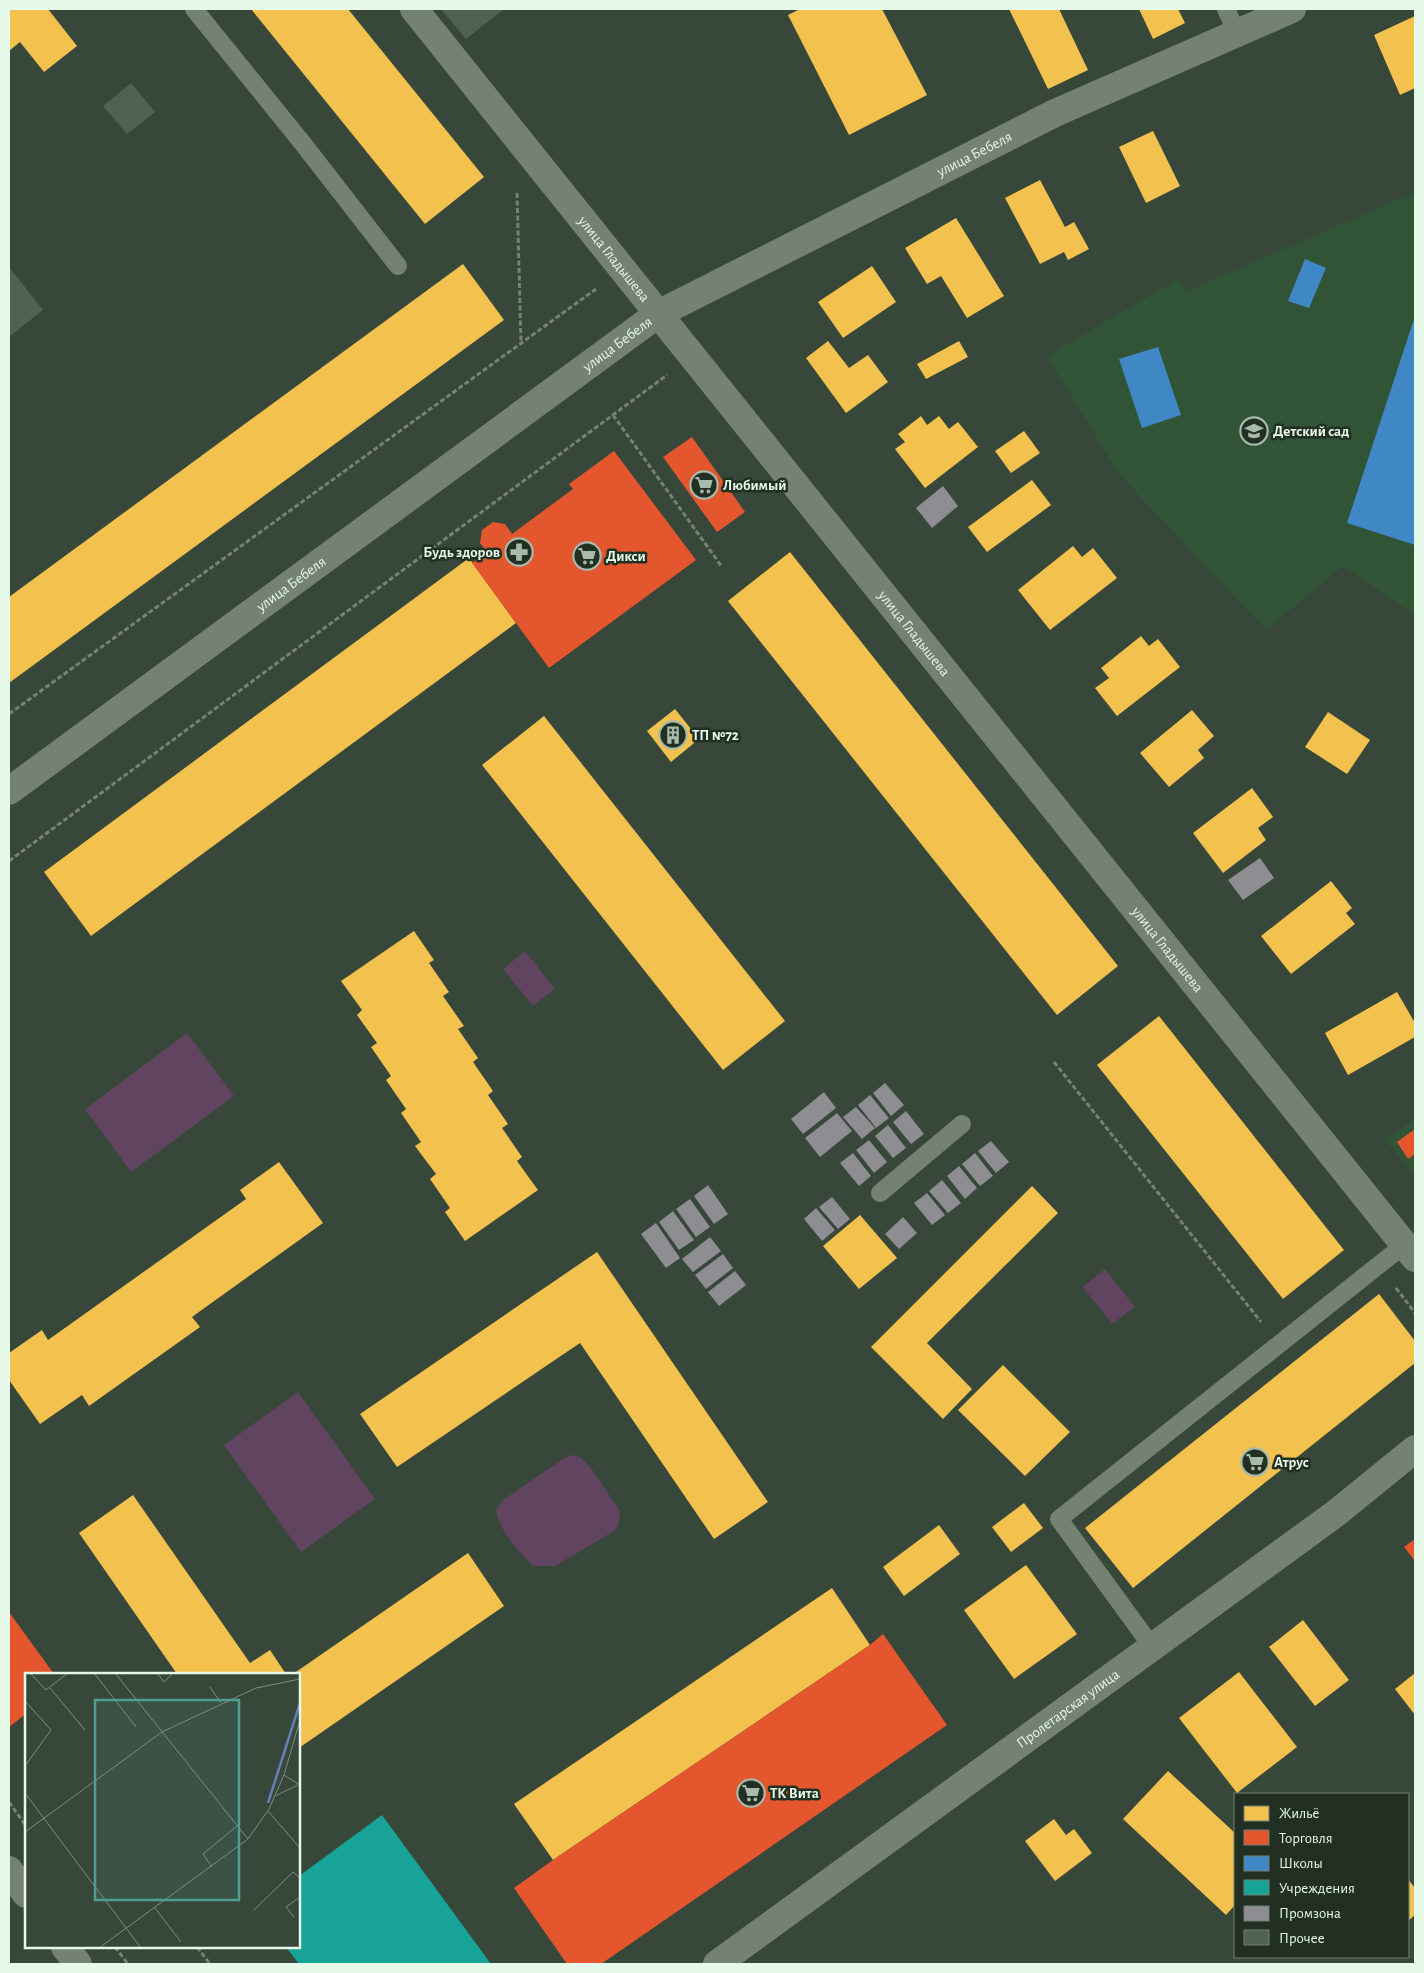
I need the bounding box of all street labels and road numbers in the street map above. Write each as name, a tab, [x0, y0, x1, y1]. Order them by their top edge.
street label: улица Бебеля	[933, 129, 1014, 180]
street label: улица Гладышева	[575, 212, 653, 304]
street label: улица Бебеля	[579, 314, 655, 375]
street label: улица Бебеля	[253, 553, 328, 615]
street label: улица Гладышева	[875, 587, 953, 679]
street label: улица Гладышева	[1128, 903, 1206, 995]
street label: Пролетарская улица	[1014, 1666, 1122, 1751]

